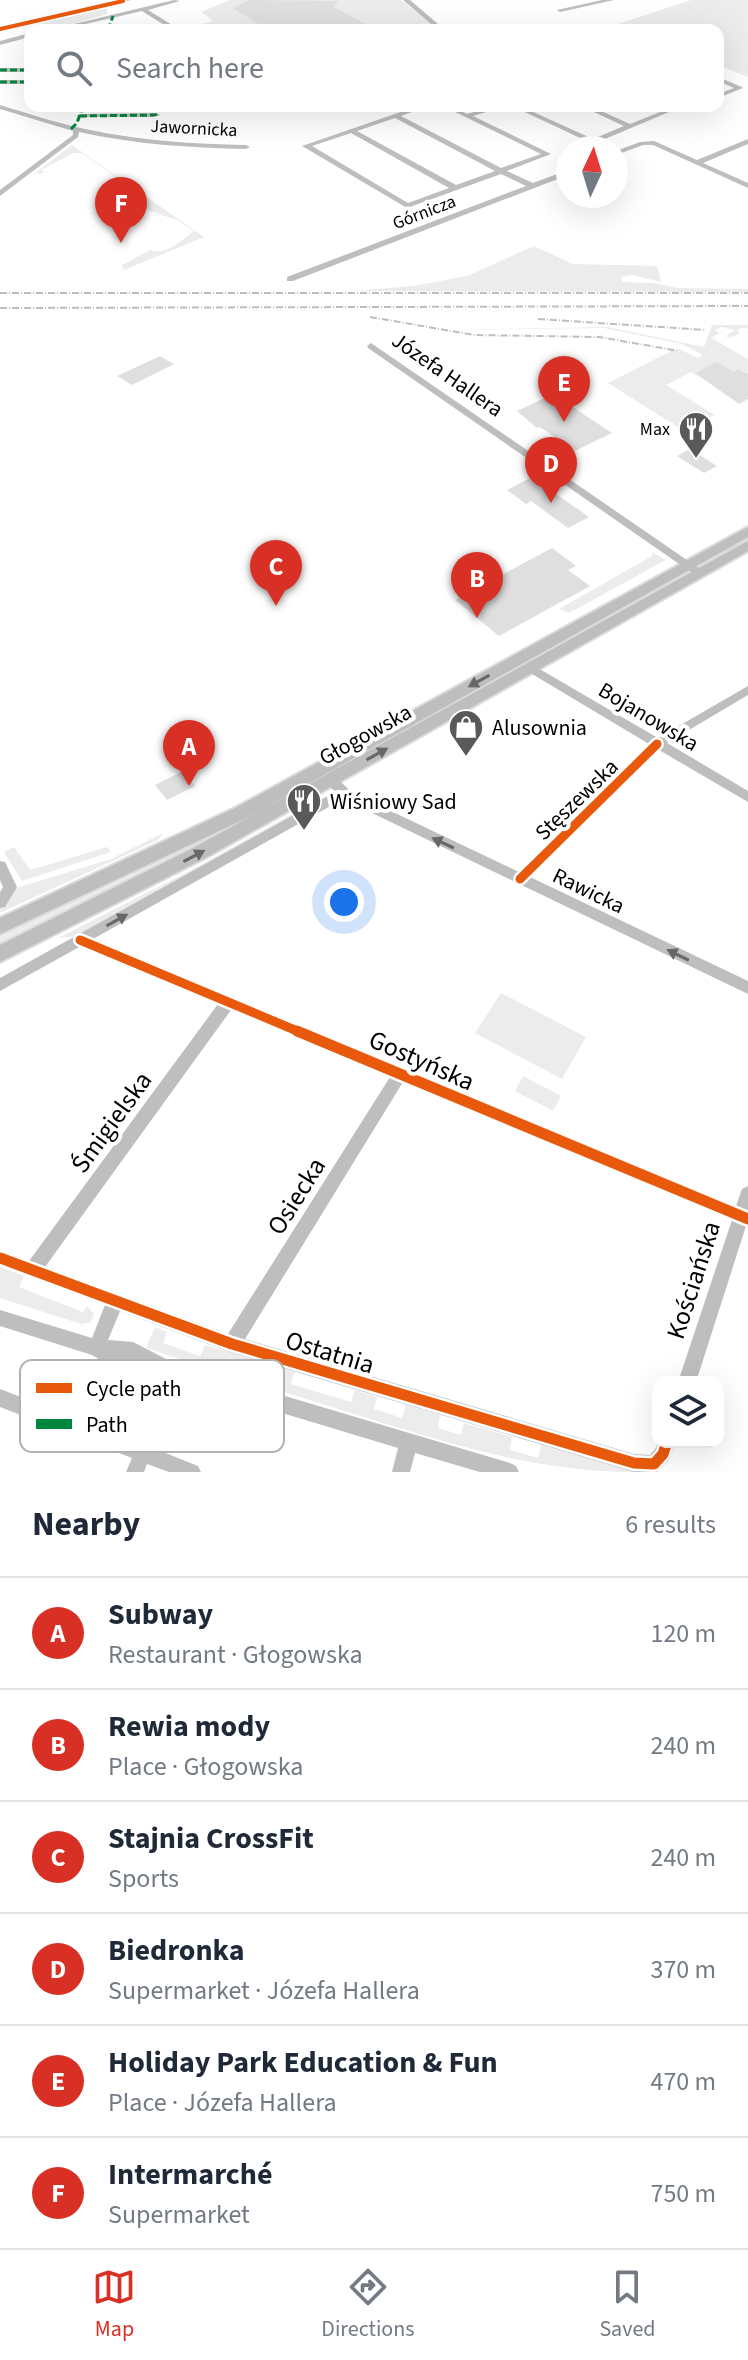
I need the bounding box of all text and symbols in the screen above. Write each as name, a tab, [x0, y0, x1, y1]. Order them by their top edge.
search box	[24, 24, 724, 112]
icon: search	[52, 46, 96, 90]
text: Search here	[116, 47, 264, 90]
street label: Jawornicka	[150, 114, 238, 143]
north arrow	[556, 136, 628, 208]
pin: F	[95, 177, 147, 243]
street label: Górnicza	[389, 189, 459, 236]
street label: Józefa Hallera	[385, 325, 510, 425]
pin: E	[538, 356, 590, 422]
restaurant icon: Max	[677, 410, 715, 460]
place label: Max	[640, 417, 670, 442]
pin: D	[525, 437, 577, 503]
pin: C	[250, 540, 302, 606]
pin: B	[451, 552, 503, 618]
one-way arrow	[468, 674, 490, 688]
street label: Bojanowska	[592, 674, 705, 759]
street label: Głogowska	[313, 696, 418, 773]
shop icon: Alusownia	[447, 708, 485, 758]
place label: Alusownia	[492, 712, 587, 744]
pin: A	[163, 720, 215, 786]
one-way arrow	[366, 747, 388, 761]
street label: Stęszewska	[528, 752, 626, 848]
restaurant icon: Wiśniowy Sad	[285, 782, 323, 832]
place label: Wiśniowy Sad	[330, 786, 457, 818]
one-way arrow	[431, 836, 455, 850]
one-way arrow	[183, 849, 206, 862]
street label: Rawicka	[547, 860, 630, 922]
your location	[324, 882, 364, 922]
one-way arrow	[106, 913, 128, 927]
one-way arrow	[666, 948, 689, 962]
street label: Gostyńska	[363, 1021, 481, 1100]
street label: Śmigielska	[62, 1064, 161, 1181]
street label: Osiecka	[258, 1150, 335, 1242]
street label: Kościańska	[657, 1216, 730, 1344]
street label: Ostatnia	[281, 1321, 379, 1383]
legend	[20, 1360, 284, 1452]
text: Cycle path	[86, 1373, 182, 1405]
map controls	[652, 1376, 724, 1448]
button: layers	[652, 1376, 724, 1448]
text: Path	[86, 1409, 128, 1441]
text: Nearby	[32, 1500, 140, 1549]
text: 6 results	[625, 1506, 716, 1543]
text: Subway	[108, 1593, 213, 1636]
text: A	[51, 1615, 65, 1652]
text: 120 m	[650, 1615, 716, 1652]
text: Restaurant · Głogowska	[108, 1636, 363, 1673]
text: Rewia mody	[108, 1705, 270, 1748]
text: B	[50, 1727, 66, 1764]
text: 240 m	[650, 1727, 716, 1764]
text: Place · Głogowska	[108, 1748, 303, 1785]
text: Stajnia CrossFit	[108, 1817, 314, 1860]
text: C	[50, 1839, 66, 1876]
text: 240 m	[650, 1839, 716, 1876]
text: Sports	[108, 1860, 179, 1897]
text: Biedronka	[108, 1929, 245, 1972]
text: D	[50, 1951, 66, 1988]
text: 370 m	[650, 1951, 716, 1988]
text: Supermarket · Józefa Hallera	[108, 1972, 420, 2009]
text: Holiday Park Education & Fun	[108, 2041, 498, 2084]
text: E	[51, 2063, 65, 2100]
text: 470 m	[650, 2063, 716, 2100]
text: Place · Józefa Hallera	[108, 2084, 337, 2121]
text: Intermarché	[108, 2153, 272, 2196]
text: F	[51, 2175, 65, 2212]
text: 750 m	[650, 2175, 716, 2212]
text: Supermarket	[108, 2196, 250, 2233]
tab: Map	[92, 2265, 136, 2345]
tab: Directions	[321, 2265, 414, 2345]
tab: Saved	[599, 2265, 656, 2345]

